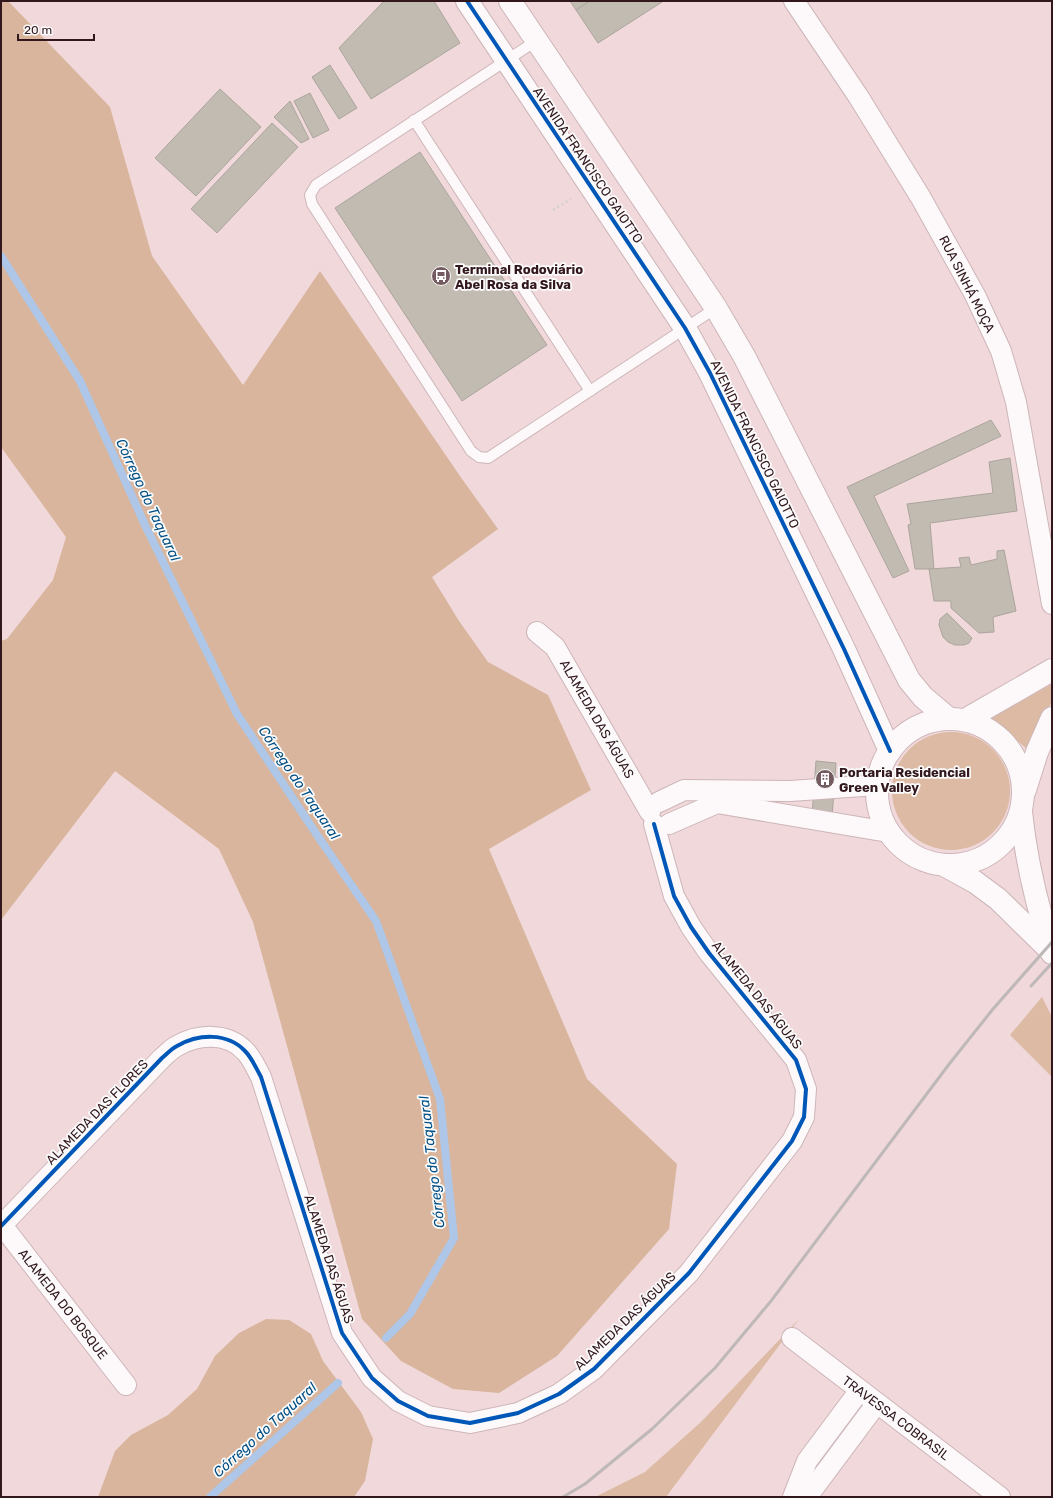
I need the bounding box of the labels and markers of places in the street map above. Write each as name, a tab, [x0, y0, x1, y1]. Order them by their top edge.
place label: Terminal Rodoviário Abel Rosa da Silva	[455, 262, 583, 292]
bus stop icon: Terminal Rodoviário Abel Rosa da Silva	[430, 265, 452, 287]
place label: Portaria Residencial Green Valley	[839, 765, 970, 795]
building icon: Portaria Residencial Green Valley	[814, 768, 836, 790]

